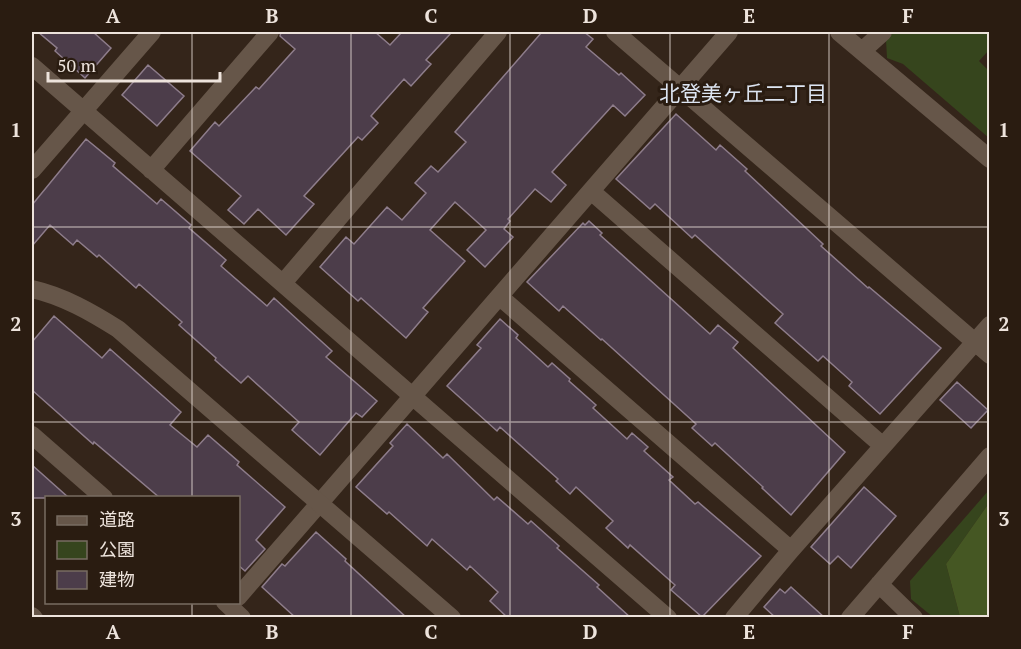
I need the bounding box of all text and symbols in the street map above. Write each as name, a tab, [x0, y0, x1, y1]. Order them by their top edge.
text: A	[106, 2, 121, 29]
text: B	[266, 2, 279, 29]
text: C	[424, 2, 438, 29]
text: D	[583, 2, 597, 29]
text: E	[743, 2, 755, 29]
text: F	[902, 2, 914, 29]
scale bar	[48, 45, 220, 83]
text: 50 m	[57, 53, 97, 77]
district label: 北登美ヶ丘二丁目	[659, 79, 827, 107]
text: 1	[10, 116, 22, 143]
text: 1	[998, 116, 1010, 143]
text: 2	[10, 310, 22, 337]
text: 2	[998, 310, 1010, 337]
legend	[45, 496, 240, 604]
text: 3	[10, 505, 22, 532]
text: 3	[998, 505, 1010, 532]
text: 道路	[99, 507, 135, 531]
text: 公園	[99, 537, 135, 561]
text: 建物	[99, 567, 135, 591]
text: A	[106, 618, 121, 645]
text: B	[266, 618, 279, 645]
text: C	[424, 618, 438, 645]
text: D	[583, 618, 597, 645]
text: E	[743, 618, 755, 645]
text: F	[902, 618, 914, 645]

